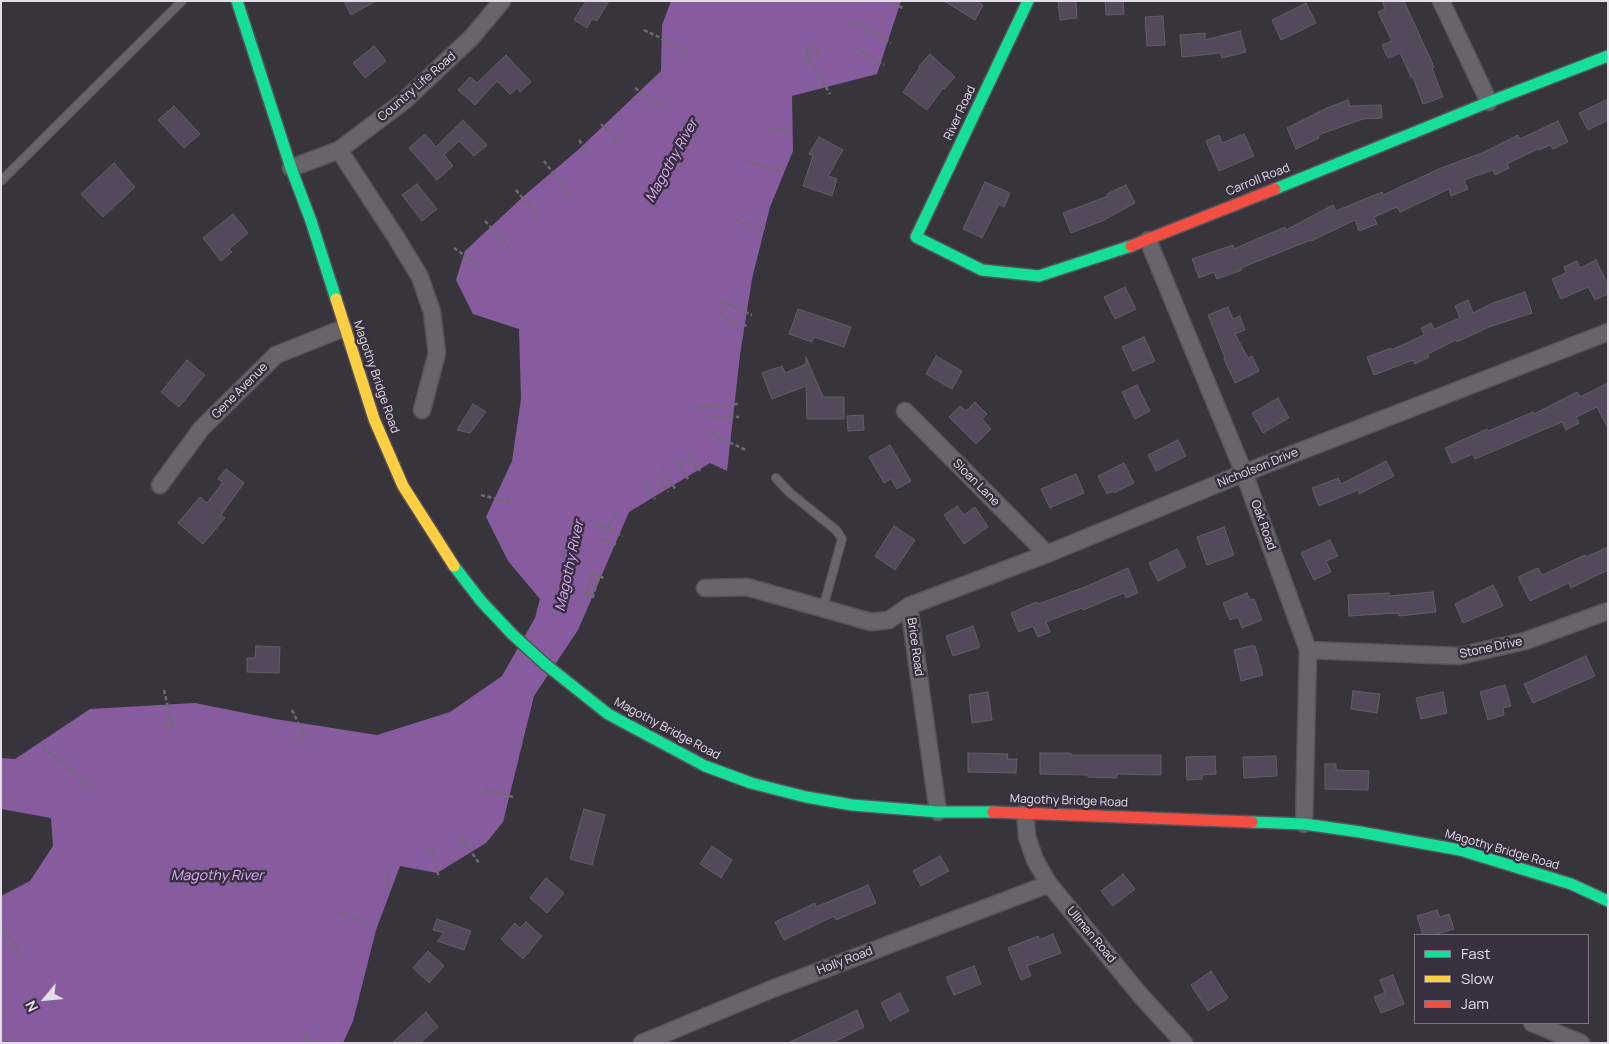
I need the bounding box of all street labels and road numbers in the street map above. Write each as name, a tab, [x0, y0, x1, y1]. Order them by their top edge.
street label: Country Life Road	[375, 49, 459, 125]
street label: River Road	[941, 83, 979, 143]
street label: Carroll Road	[1224, 161, 1292, 199]
street label: Magothy Bridge Road	[350, 319, 402, 435]
street label: Gene Avenue	[209, 360, 271, 422]
street label: Nicholson Drive	[1216, 445, 1300, 491]
street label: Sloan Lane	[950, 457, 1002, 509]
street label: Oak Road	[1247, 498, 1279, 552]
street label: Brice Road	[904, 617, 926, 677]
street label: Stone Drive	[1458, 634, 1524, 662]
street label: Magothy Bridge Road	[611, 695, 723, 763]
street label: Magothy Bridge Road	[1010, 792, 1128, 810]
street label: Magothy Bridge Road	[1443, 827, 1561, 873]
street label: Ullman Road	[1063, 904, 1119, 966]
street label: Holly Road	[815, 944, 875, 978]

